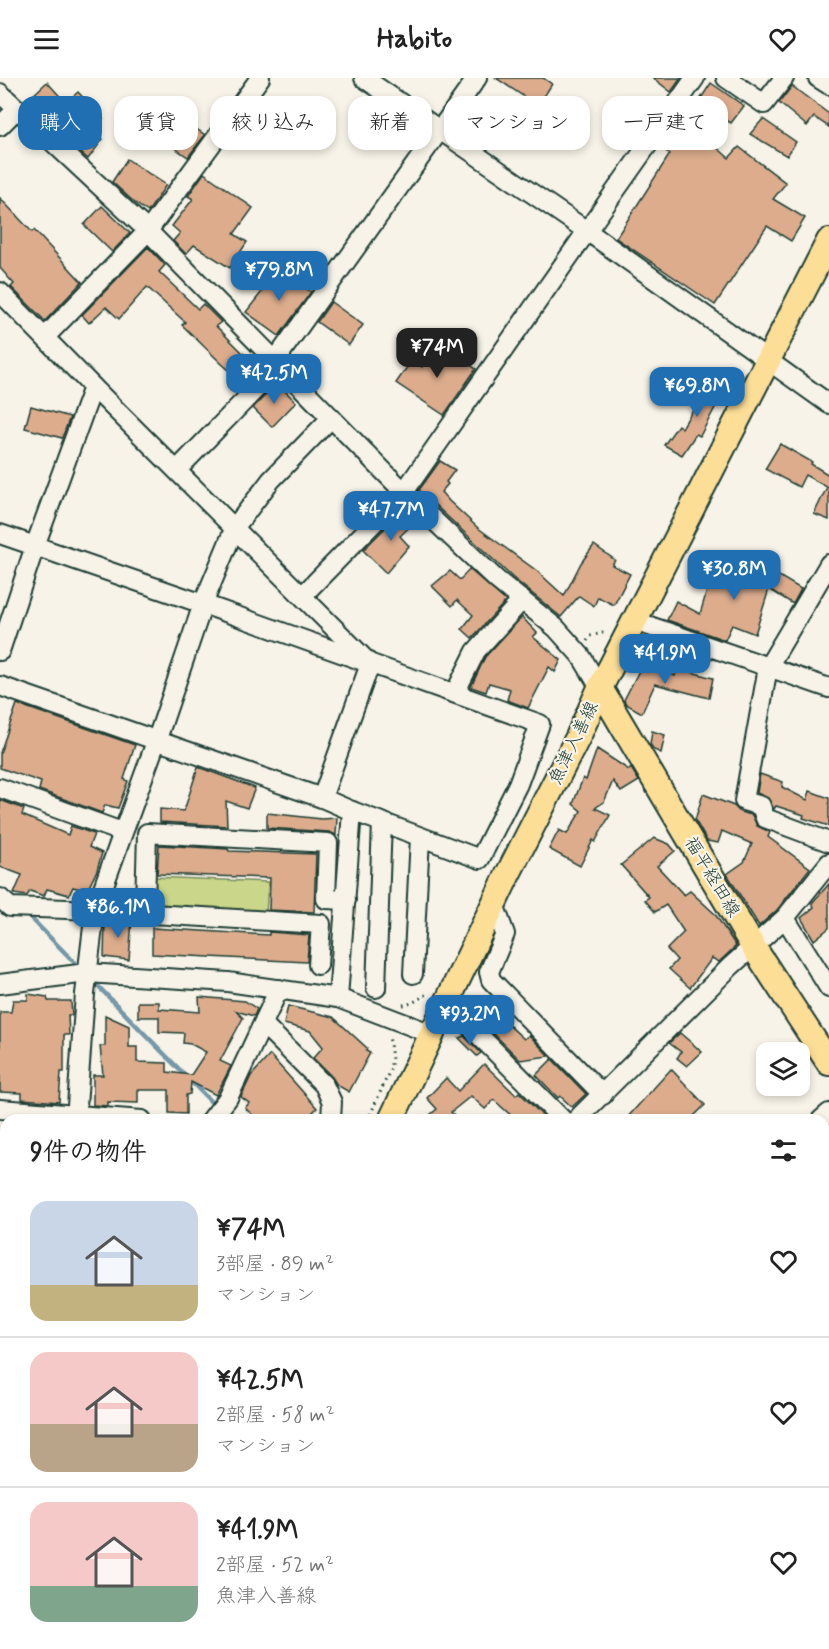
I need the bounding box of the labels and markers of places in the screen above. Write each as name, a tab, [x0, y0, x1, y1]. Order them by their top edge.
pin: ¥79.8M	[230, 251, 328, 302]
pin: ¥74M	[401, 328, 473, 379]
pin: ¥42.5M	[225, 354, 323, 405]
pin: ¥69.8M	[648, 367, 746, 418]
pin: ¥47.7M	[342, 491, 440, 542]
pin: ¥30.8M	[685, 550, 783, 601]
pin: ¥41.9M	[616, 634, 714, 685]
pin: ¥86.1M	[69, 888, 167, 939]
pin: ¥93.2M	[421, 995, 519, 1046]

